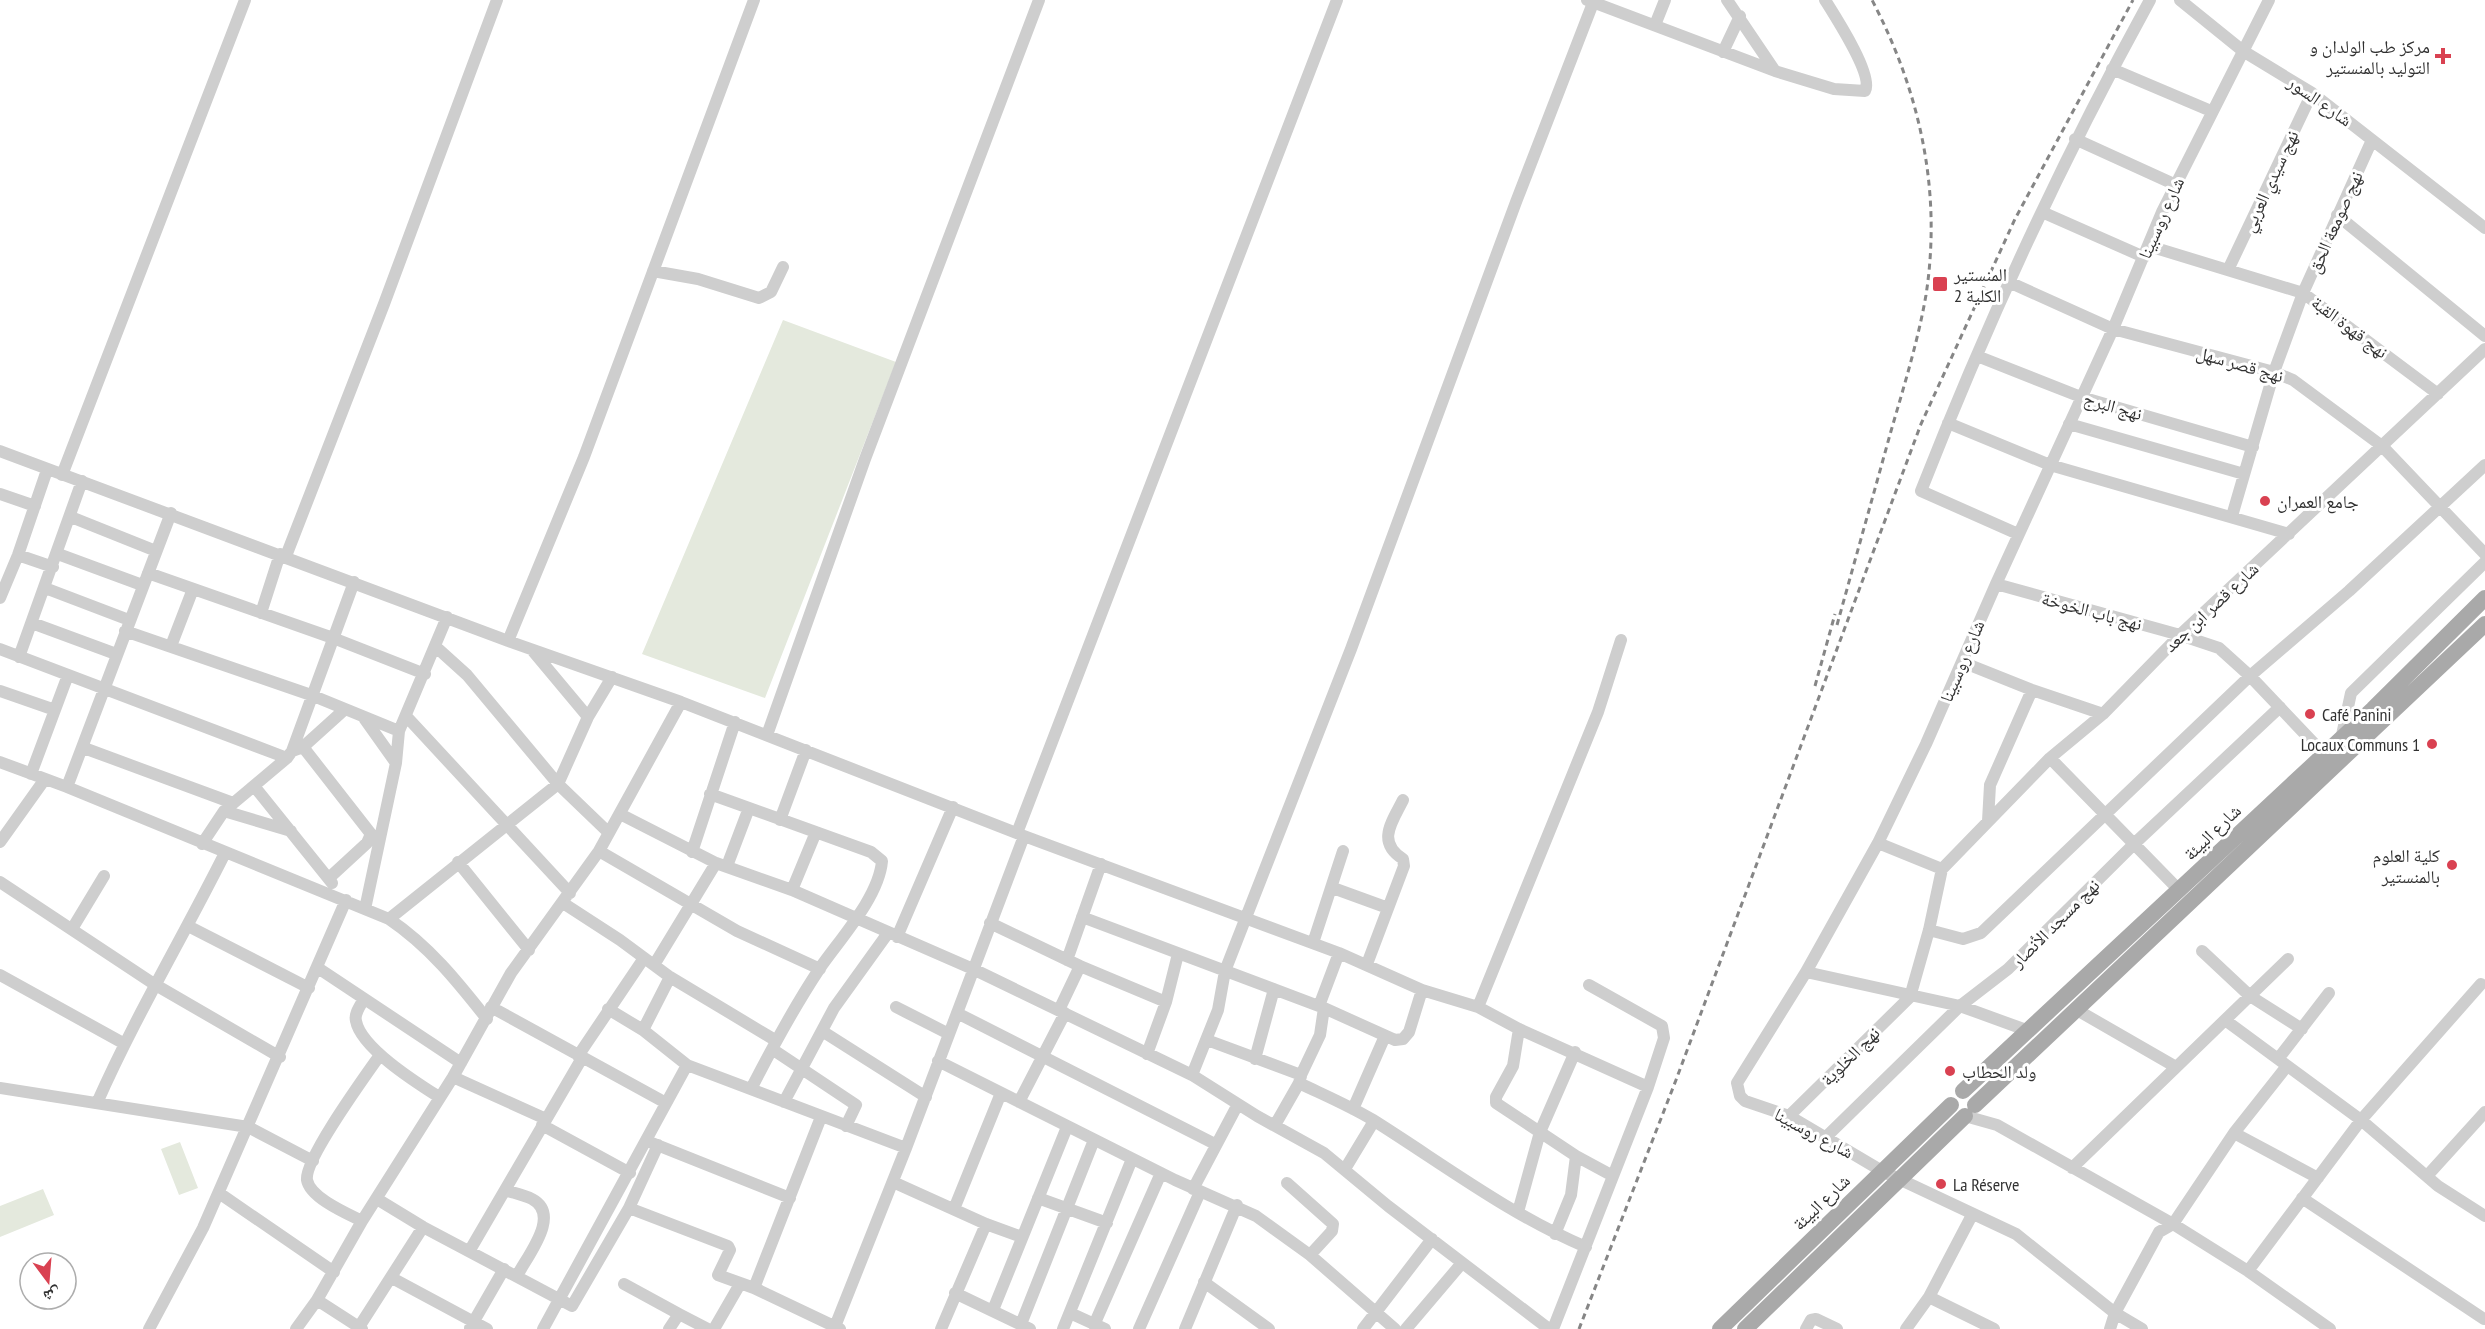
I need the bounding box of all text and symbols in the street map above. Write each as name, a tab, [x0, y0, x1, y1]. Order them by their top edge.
place label: مركز طب الولدان و التوليد بالمنستير	[2310, 35, 2430, 79]
marker: مركز طب الولدان و التوليد بالمنستير	[2434, 47, 2452, 65]
street label: شارع السور	[2283, 70, 2357, 131]
street label: نهج سيدي العربي	[2236, 126, 2307, 237]
street label: نهج صومعة الحق	[2302, 167, 2369, 277]
street label: شارع روسبينا	[2133, 174, 2189, 262]
place label: المنستير الكلية 2	[1953, 263, 2007, 307]
marker: المنستير الكلية 2	[1931, 275, 1949, 293]
street label: نهج قهوة القبة	[2307, 291, 2393, 364]
street label: نهج قصر سهل	[2193, 341, 2286, 388]
street label: نهج البرج	[2081, 387, 2145, 426]
place label: جامع العمران	[2277, 490, 2359, 514]
marker: جامع العمران	[2258, 494, 2272, 508]
street label: شارع قصر ابن جعد	[2159, 557, 2263, 657]
street label: نهج باب الخوخة	[2039, 587, 2145, 636]
street label: شارع روسبينا	[1934, 617, 1990, 705]
place label: Café Panini	[2322, 703, 2391, 726]
marker: Café Panini	[2303, 707, 2317, 721]
place label: Locaux Communs 1	[2301, 733, 2420, 756]
marker: Locaux Communs 1	[2425, 737, 2439, 751]
street label: شارع البيئة	[2178, 799, 2246, 865]
place label: كلية العلوم بالمنستير	[2373, 844, 2441, 888]
marker: كلية العلوم بالمنستير	[2445, 858, 2459, 872]
street label: نهج مسجد الأنصار	[2005, 874, 2105, 974]
street label: نهج الخلوية	[1815, 1021, 1885, 1091]
place label: ولد الحطاب	[1962, 1060, 2036, 1083]
marker: ولد الحطاب	[1943, 1064, 1957, 1078]
street label: شارع روسبينا	[1770, 1102, 1858, 1164]
street label: شارع البيئة	[1787, 1169, 1855, 1235]
place label: La Réserve	[1953, 1173, 2019, 1196]
marker: La Réserve	[1934, 1177, 1948, 1191]
north arrow	[18, 1251, 78, 1311]
text: ش	[41, 1283, 63, 1307]

